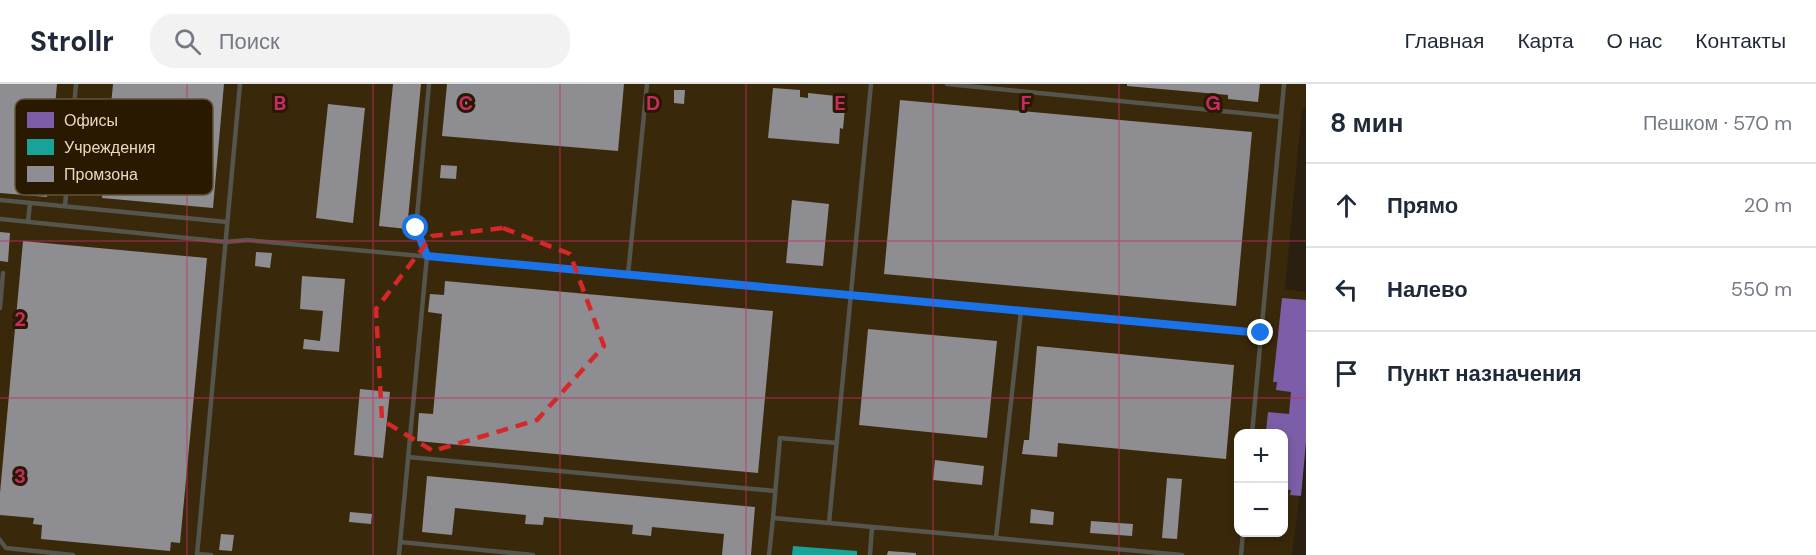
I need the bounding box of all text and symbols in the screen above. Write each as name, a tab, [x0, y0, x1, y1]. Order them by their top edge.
search box	[150, 14, 570, 68]
text: Strollr	[30, 23, 114, 60]
icon: search	[171, 25, 204, 58]
text: Поиск	[219, 27, 280, 56]
text: Главная	[1404, 27, 1484, 55]
text: Карта	[1517, 27, 1574, 55]
text: О нас	[1607, 27, 1662, 55]
text: Контакты	[1695, 27, 1786, 55]
text: B	[274, 90, 286, 116]
text: C	[459, 90, 473, 116]
text: D	[646, 90, 660, 116]
text: E	[834, 90, 846, 116]
text: F	[1020, 90, 1032, 116]
text: G	[1205, 90, 1221, 116]
legend	[15, 99, 213, 195]
text: 8 мин	[1330, 106, 1404, 140]
text: Офисы	[64, 110, 118, 131]
text: Пешком · 570 m	[1643, 110, 1792, 136]
text: Учреждения	[64, 137, 156, 158]
text: Промзона	[64, 164, 138, 185]
icon: ahead	[1330, 189, 1363, 222]
text: Прямо	[1387, 191, 1458, 220]
text: 20 m	[1744, 192, 1792, 218]
route start	[402, 214, 428, 240]
icon: left	[1330, 273, 1363, 306]
text: Налево	[1387, 275, 1468, 304]
text: 550 m	[1731, 276, 1792, 302]
text: 2	[14, 306, 26, 332]
route end	[1247, 319, 1273, 345]
icon: arrive	[1330, 357, 1363, 390]
text: Пункт назначения	[1387, 359, 1582, 388]
map controls	[1234, 429, 1288, 537]
button: +	[1234, 429, 1288, 483]
text: 3	[14, 463, 26, 489]
button: −	[1234, 483, 1288, 537]

